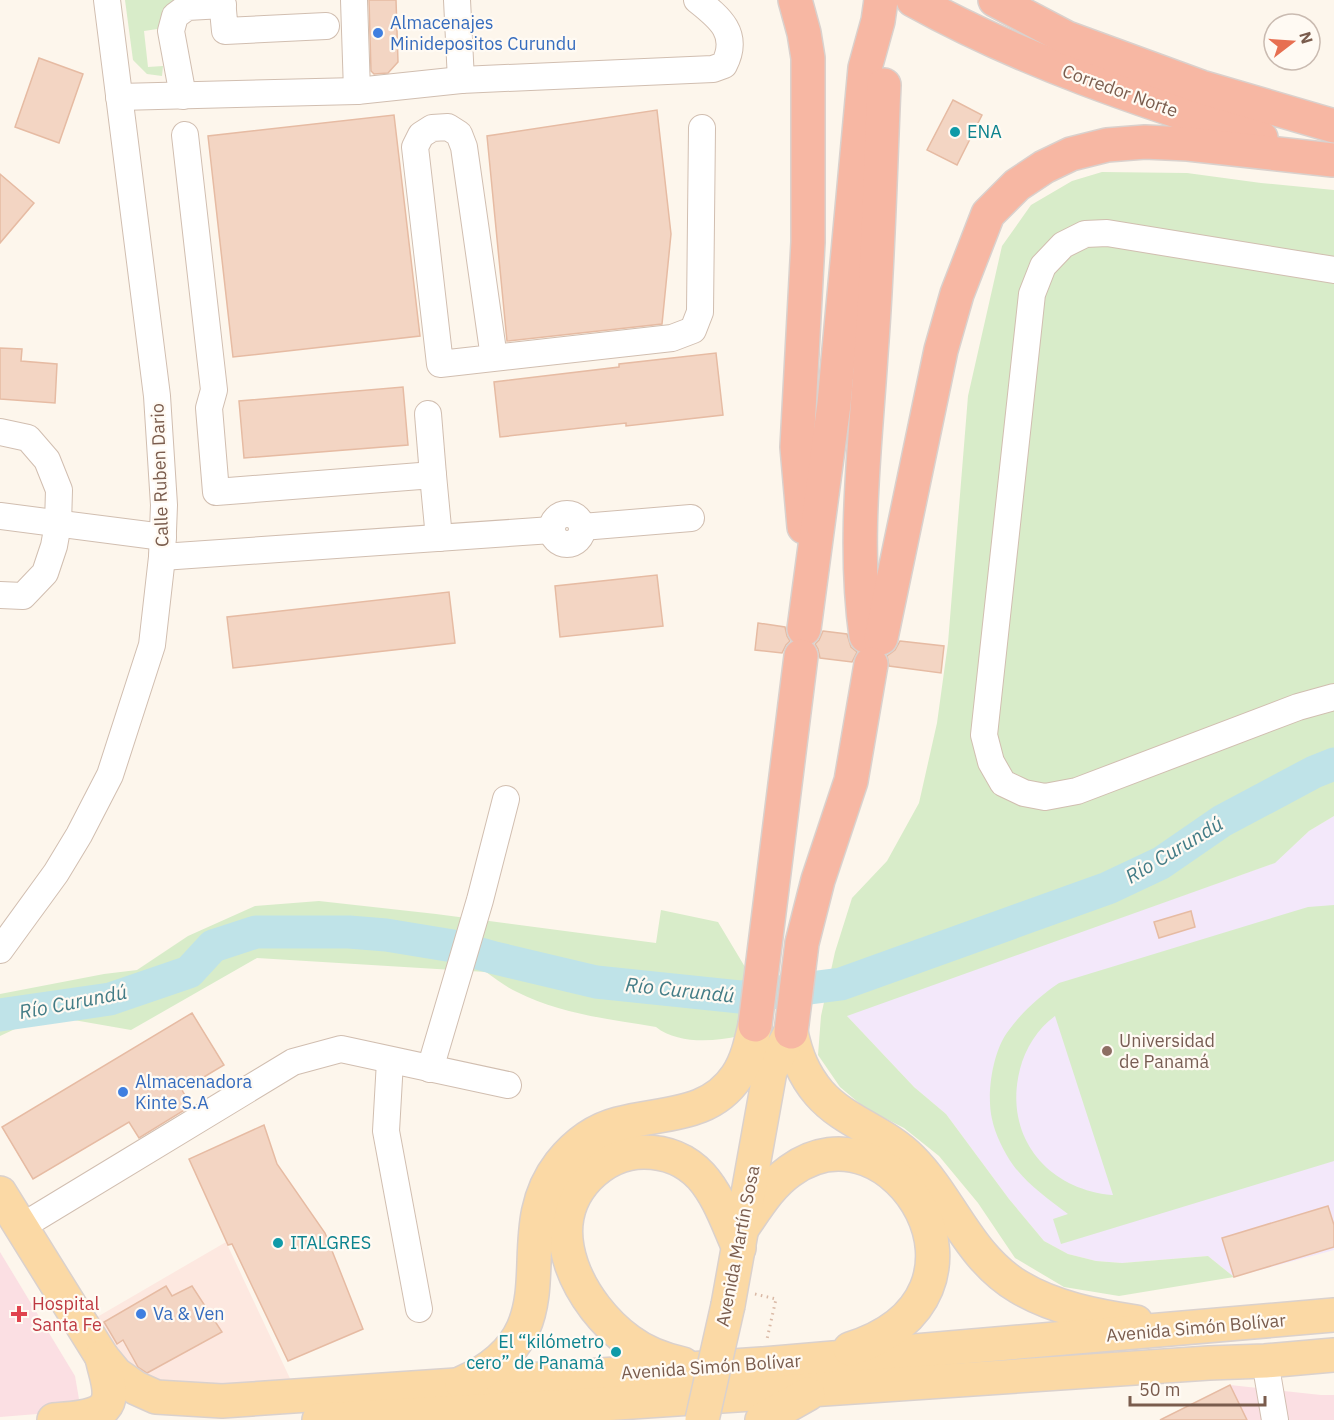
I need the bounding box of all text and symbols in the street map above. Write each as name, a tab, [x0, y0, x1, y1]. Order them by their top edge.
place label: Almacenajes Minidepositos Curundu	[390, 11, 576, 55]
north arrow	[1262, 12, 1322, 72]
marker: Almacenajes Minidepositos Curundu	[371, 26, 385, 40]
text: N	[1295, 29, 1318, 46]
street label: Corredor Norte	[1059, 59, 1181, 122]
place label: ENA	[967, 120, 1002, 143]
marker: ENA	[948, 125, 962, 139]
street label: Calle Ruben Dario	[145, 403, 174, 547]
water label: Río Curundú	[1120, 810, 1228, 889]
water label: Río Curundú	[624, 970, 736, 1009]
water label: Río Curundú	[17, 978, 129, 1025]
place label: Universidad de Panamá	[1119, 1029, 1215, 1073]
marker: Universidad de Panamá	[1100, 1044, 1114, 1058]
place label: Almacenadora Kinte S.A	[135, 1070, 252, 1114]
marker: Almacenadora Kinte S.A	[116, 1085, 130, 1099]
street label: Avenida Martín Sosa	[711, 1163, 765, 1329]
place label: ITALGRES	[290, 1231, 371, 1254]
marker: ITALGRES	[271, 1236, 285, 1250]
place label: Hospital Santa Fe	[32, 1292, 102, 1336]
place label: Va & Ven	[153, 1302, 225, 1325]
marker: Hospital Santa Fe	[10, 1305, 28, 1323]
marker: Va & Ven	[134, 1307, 148, 1321]
street label: Avenida Simón Bolívar	[1105, 1308, 1287, 1347]
place label: El “kilómetro cero” de Panamá	[466, 1330, 604, 1374]
marker: El “kilómetro cero” de Panamá	[609, 1345, 623, 1359]
street label: Avenida Simón Bolívar	[620, 1349, 802, 1384]
scale bar	[1130, 1369, 1265, 1407]
text: 50 m	[1139, 1378, 1181, 1401]

